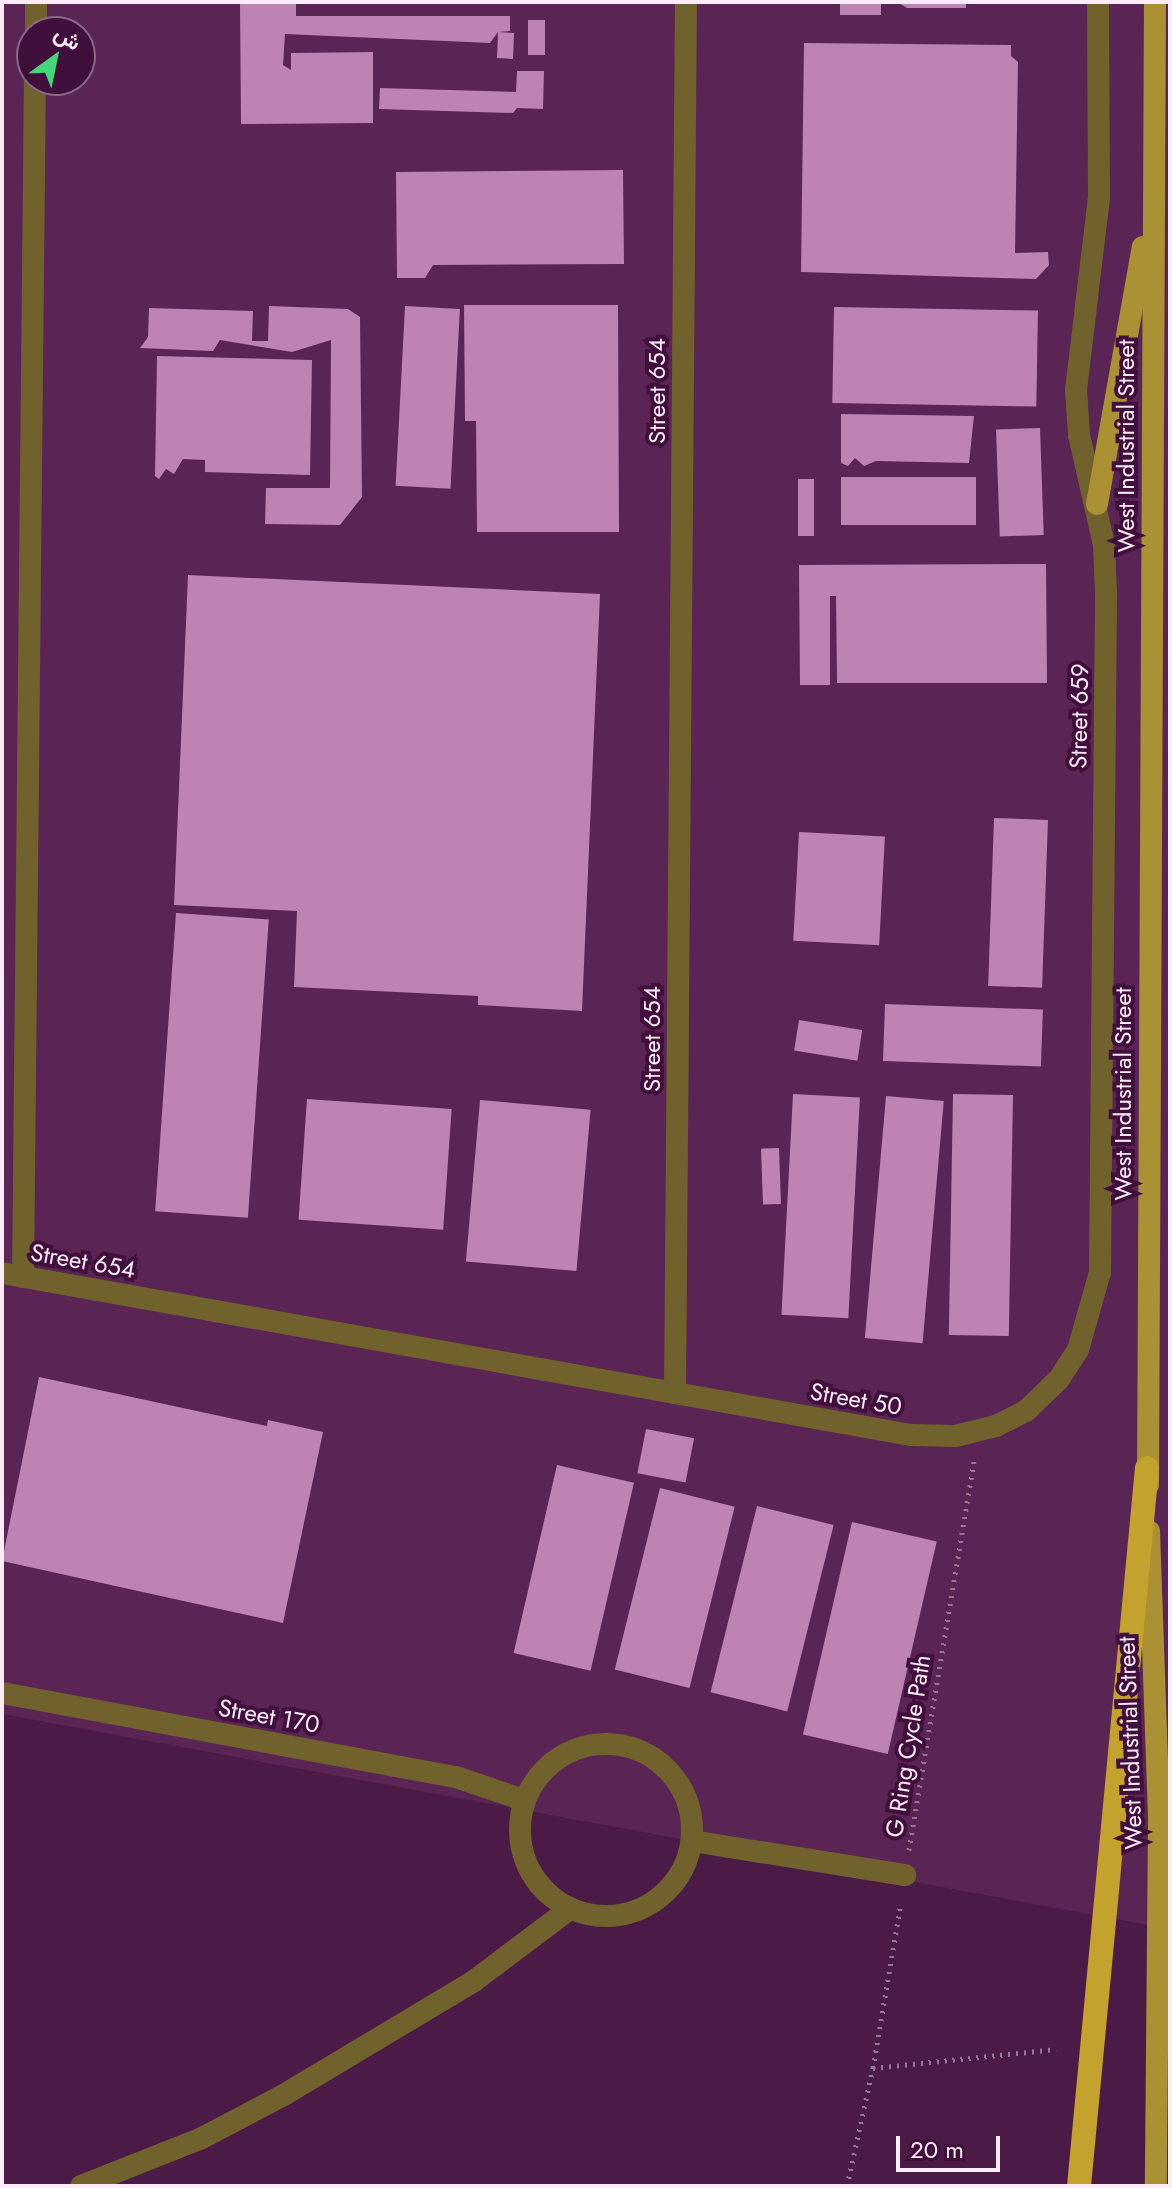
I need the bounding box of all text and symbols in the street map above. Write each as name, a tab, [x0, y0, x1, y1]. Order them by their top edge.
north arrow	[16, 16, 96, 96]
text: ش	[48, 17, 88, 58]
street label: Street 654	[643, 338, 671, 444]
street label: West Industrial Street	[1112, 339, 1140, 553]
street label: Street 659	[1064, 663, 1094, 769]
street label: Street 654	[638, 986, 666, 1092]
street label: West Industrial Street	[1109, 987, 1137, 1201]
street label: Street 654	[28, 1238, 138, 1284]
street label: Street 50	[808, 1377, 904, 1421]
street label: West Industrial Street	[1112, 1636, 1148, 1850]
street label: G Ring Cycle Path	[879, 1653, 937, 1839]
street label: Street 170	[216, 1693, 322, 1739]
scale bar	[900, 2120, 1004, 2170]
text: 20 m	[910, 2132, 964, 2167]

